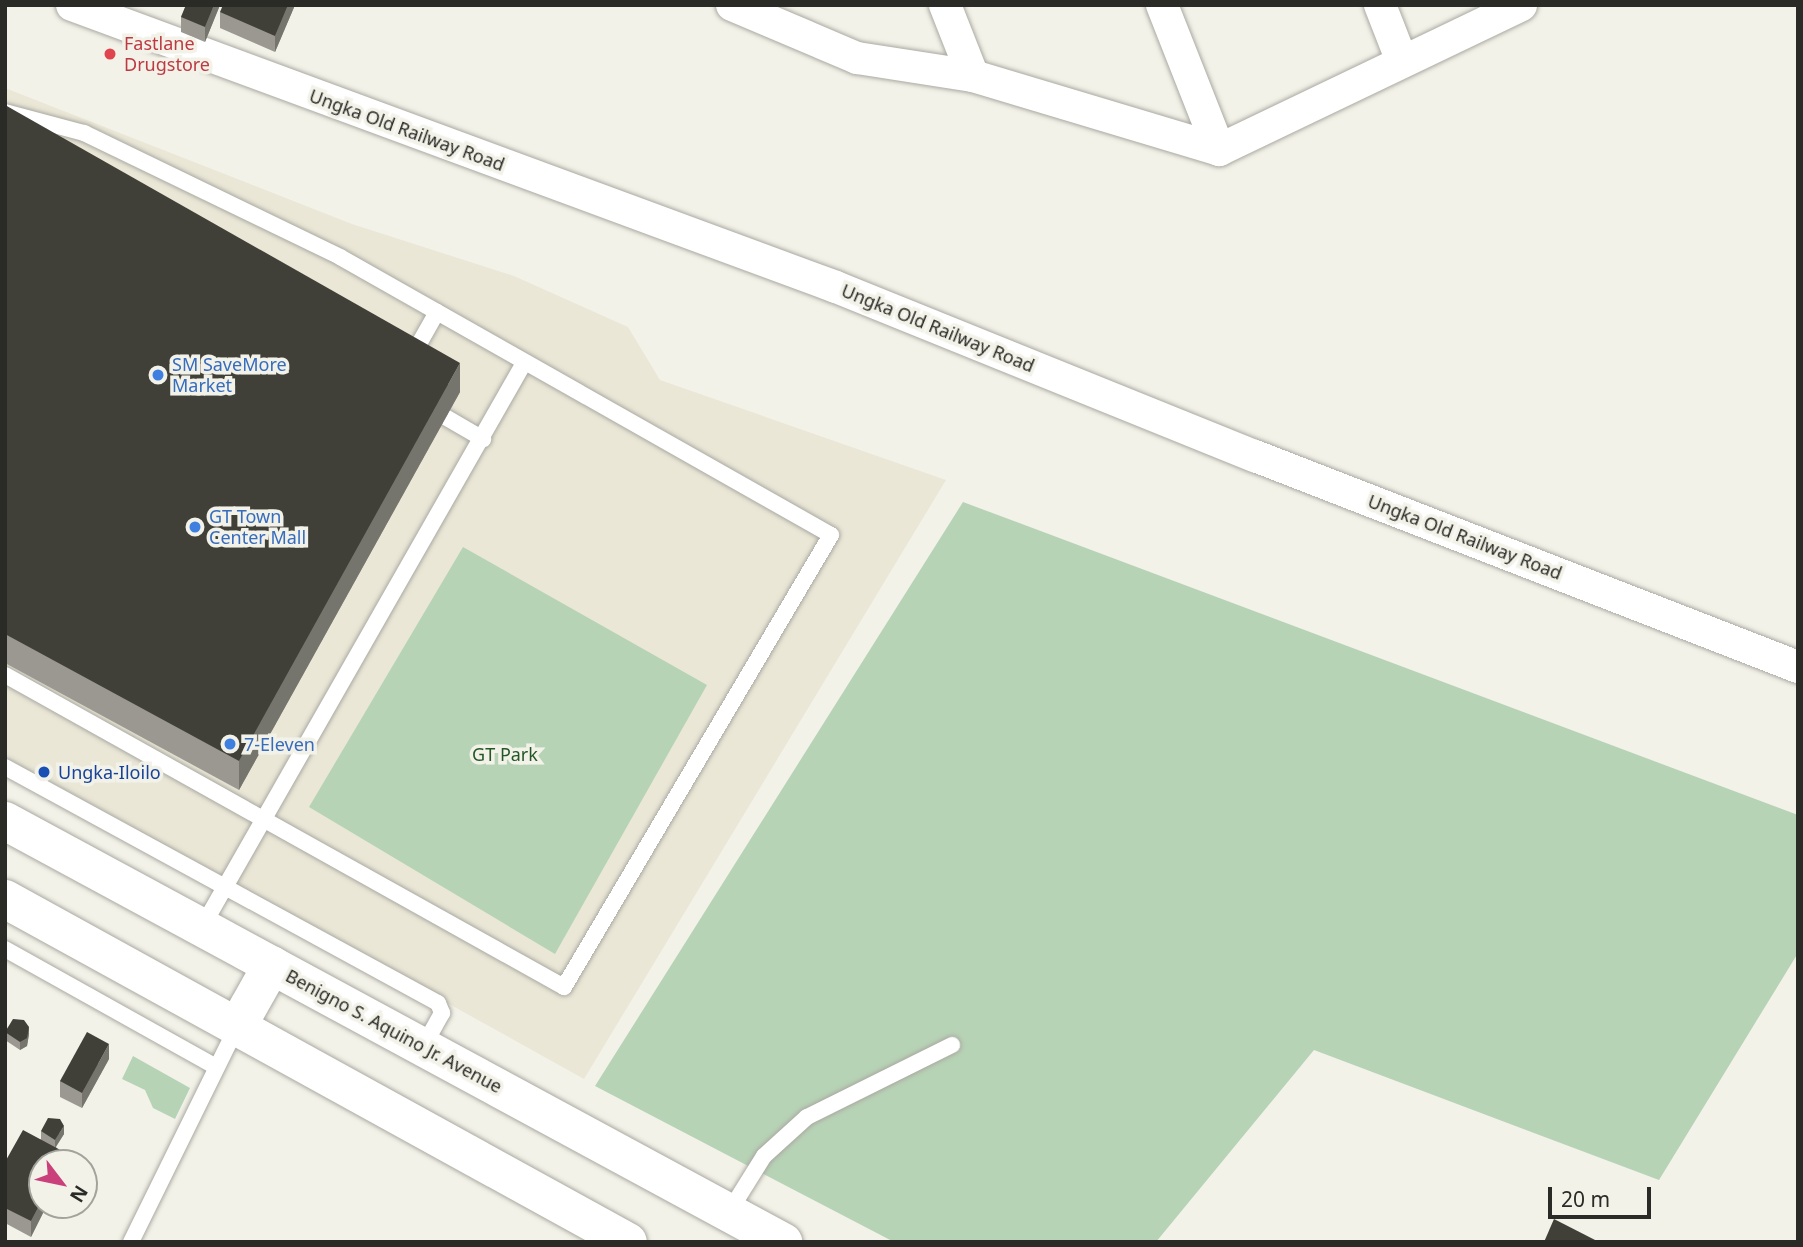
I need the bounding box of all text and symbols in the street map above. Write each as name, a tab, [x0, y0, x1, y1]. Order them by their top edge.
place label: Fastlane Drugstore	[124, 33, 210, 76]
marker: Fastlane Drugstore	[102, 46, 118, 62]
street label: Ungka Old Railway Road	[306, 85, 508, 175]
street label: Ungka Old Railway Road	[838, 279, 1038, 377]
place label: SM SaveMore Market	[172, 354, 287, 396]
marker: SM SaveMore Market	[150, 367, 166, 383]
street label: Ungka Old Railway Road	[1365, 490, 1565, 584]
place label: GT Town Center Mall	[209, 506, 306, 548]
marker: GT Town Center Mall	[187, 519, 203, 535]
place label: 7-Eleven	[244, 733, 315, 755]
marker: 7-Eleven	[222, 736, 238, 752]
park label: GT Park	[472, 743, 538, 765]
place label: Ungka-Iloilo	[58, 761, 161, 783]
marker: Ungka-Iloilo	[36, 764, 52, 780]
street label: Benigno S. Aquino Jr. Avenue	[282, 965, 506, 1097]
north arrow	[28, 1149, 98, 1219]
scale bar	[1551, 1174, 1654, 1218]
text: N	[64, 1181, 94, 1208]
text: 20 m	[1561, 1185, 1610, 1213]

